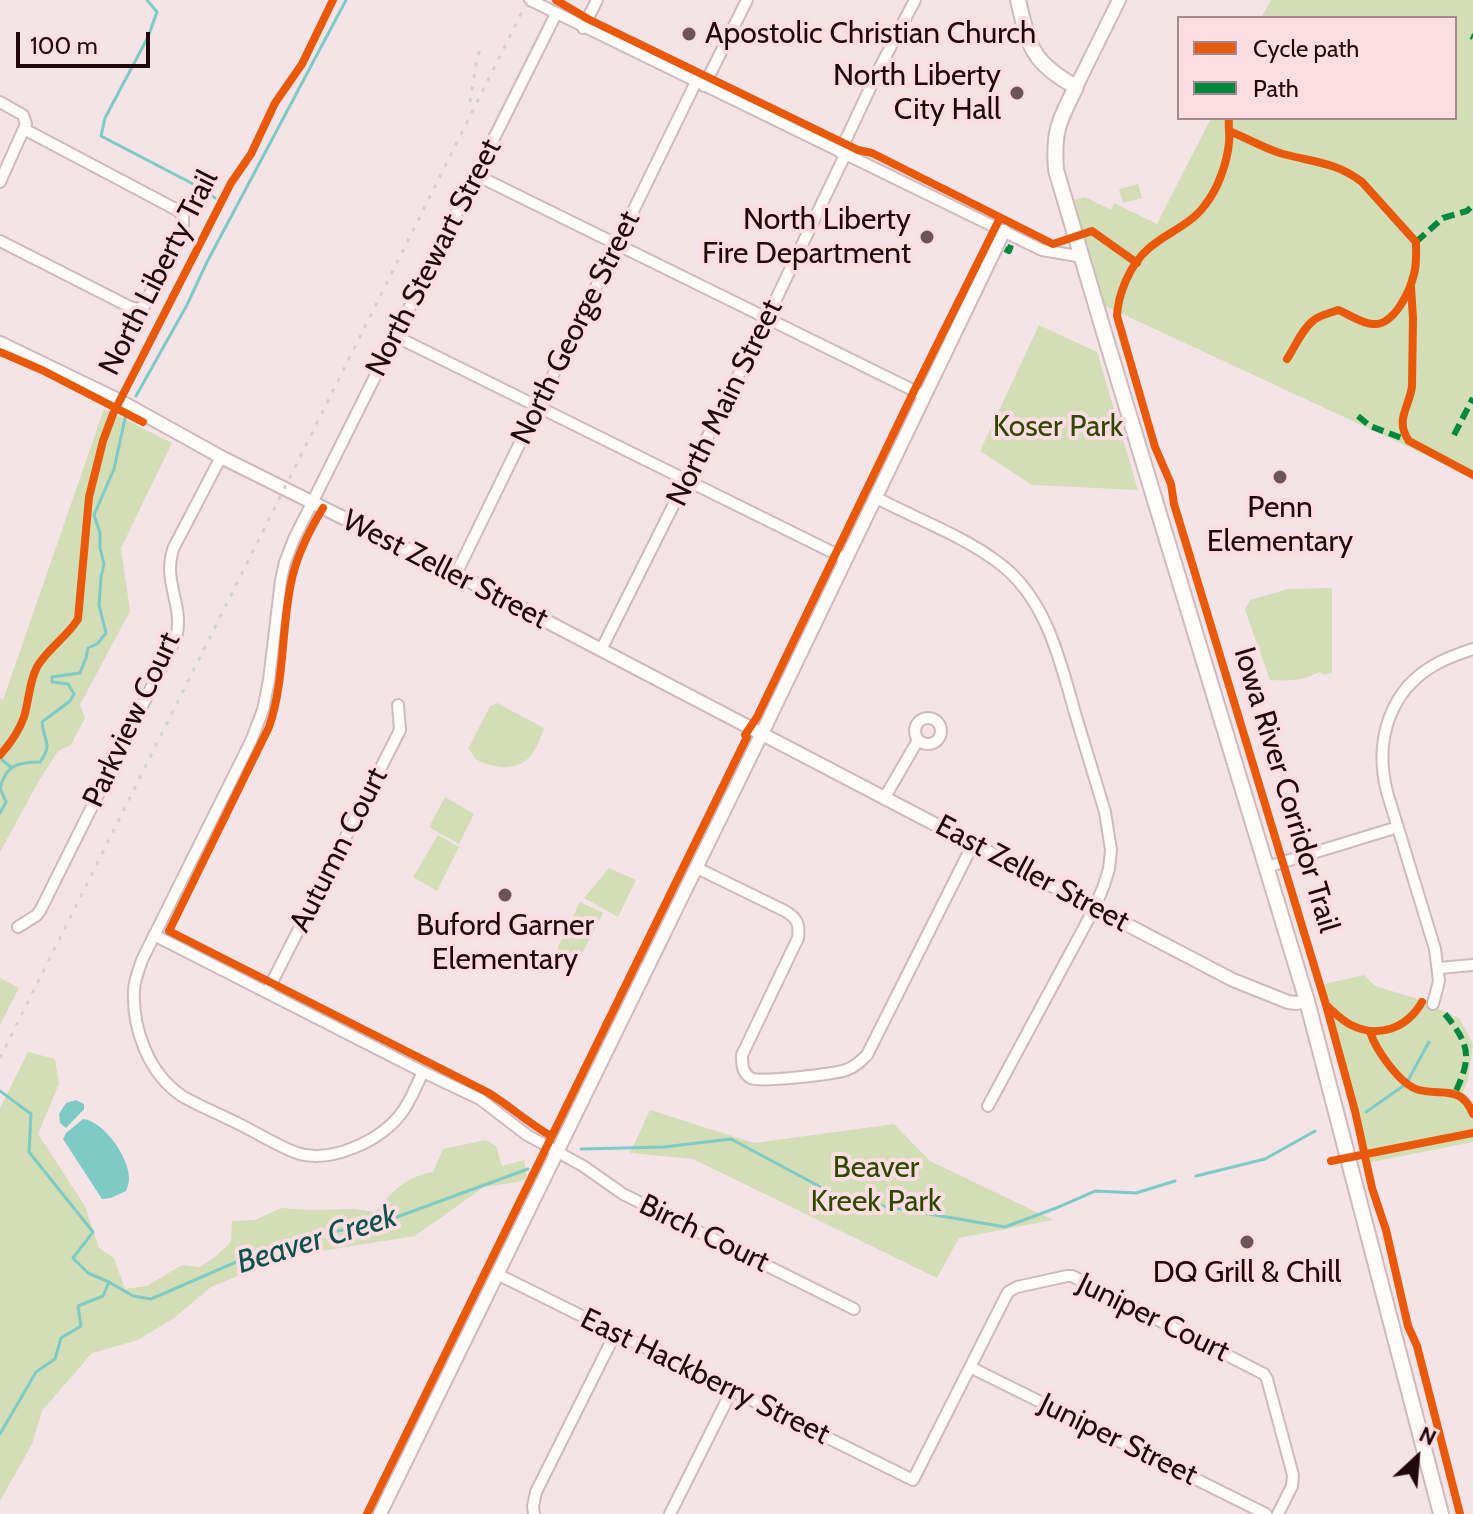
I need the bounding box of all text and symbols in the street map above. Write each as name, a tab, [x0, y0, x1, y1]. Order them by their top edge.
scale bar	[20, 16, 154, 66]
place label: Apostolic Christian Church	[705, 16, 1036, 52]
legend	[1177, 16, 1457, 120]
marker: Apostolic Christian Church	[680, 25, 698, 43]
text: 100 m	[30, 31, 98, 60]
text: Cycle path	[1253, 34, 1359, 63]
place label: North Liberty City Hall	[833, 58, 1001, 128]
text: Path	[1253, 74, 1299, 103]
marker: North Liberty City Hall	[1008, 84, 1026, 102]
street label: North Stewart Street	[359, 133, 509, 383]
street label: North Liberty Trail	[92, 165, 226, 381]
place label: North Liberty Fire Department	[702, 202, 911, 272]
street label: North George Street	[504, 205, 648, 451]
marker: North Liberty Fire Department	[918, 228, 936, 246]
street label: North Main Street	[659, 294, 791, 512]
park label: Koser Park	[993, 409, 1123, 445]
marker: Penn Elementary	[1271, 468, 1289, 486]
place label: Penn Elementary	[1207, 490, 1353, 560]
street label: West Zeller Street	[336, 503, 554, 637]
street label: Parkview Court	[76, 627, 188, 813]
street label: Iowa River Corridor Trail	[1225, 643, 1347, 937]
street label: Autumn Court	[282, 762, 396, 938]
street label: East Zeller Street	[929, 808, 1135, 940]
marker: Buford Garner Elementary	[496, 886, 514, 904]
place label: Buford Garner Elementary	[416, 908, 594, 978]
park label: Beaver Kreek Park	[810, 1150, 942, 1220]
street label: Birch Court	[633, 1187, 775, 1281]
water label: Beaver Creek	[232, 1197, 402, 1283]
marker: DQ Grill & Chill	[1238, 1233, 1256, 1251]
place label: DQ Grill & Chill	[1153, 1255, 1341, 1291]
street label: Juniper Court	[1071, 1266, 1235, 1370]
street label: East Hackberry Street	[575, 1301, 835, 1453]
street label: Juniper Street	[1033, 1386, 1203, 1494]
north arrow	[1377, 1418, 1457, 1498]
text: N	[1415, 1420, 1441, 1452]

